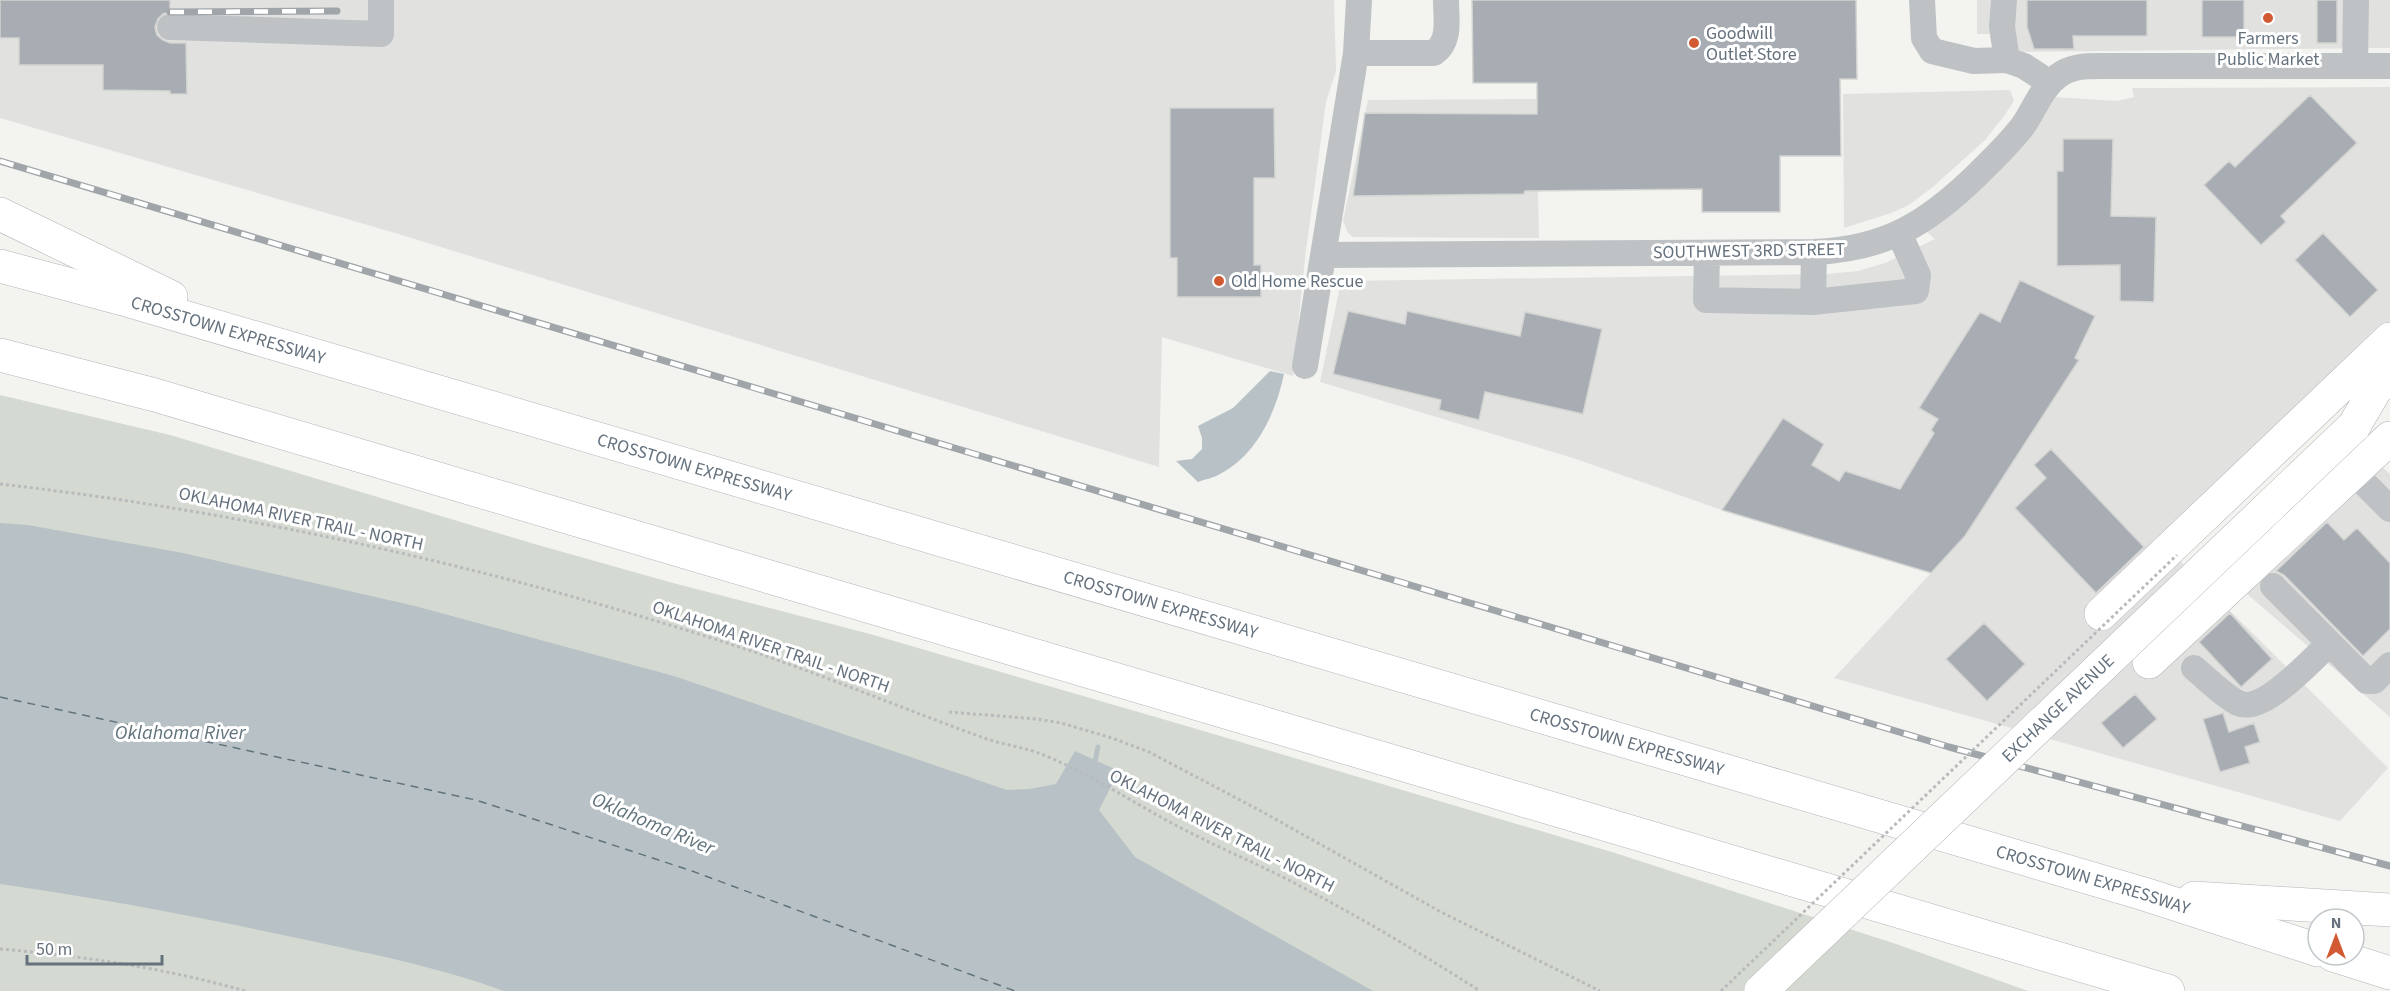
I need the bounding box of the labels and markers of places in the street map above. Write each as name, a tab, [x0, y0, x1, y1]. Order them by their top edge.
marker: Farmers Public Market	[2261, 11, 2275, 25]
place label: Goodwill Outlet Store	[1706, 21, 1797, 67]
place label: Farmers Public Market	[2217, 26, 2319, 72]
marker: Goodwill Outlet Store	[1687, 36, 1701, 50]
place label: Old Home Rescue	[1231, 269, 1364, 294]
marker: Old Home Rescue	[1212, 274, 1226, 288]

